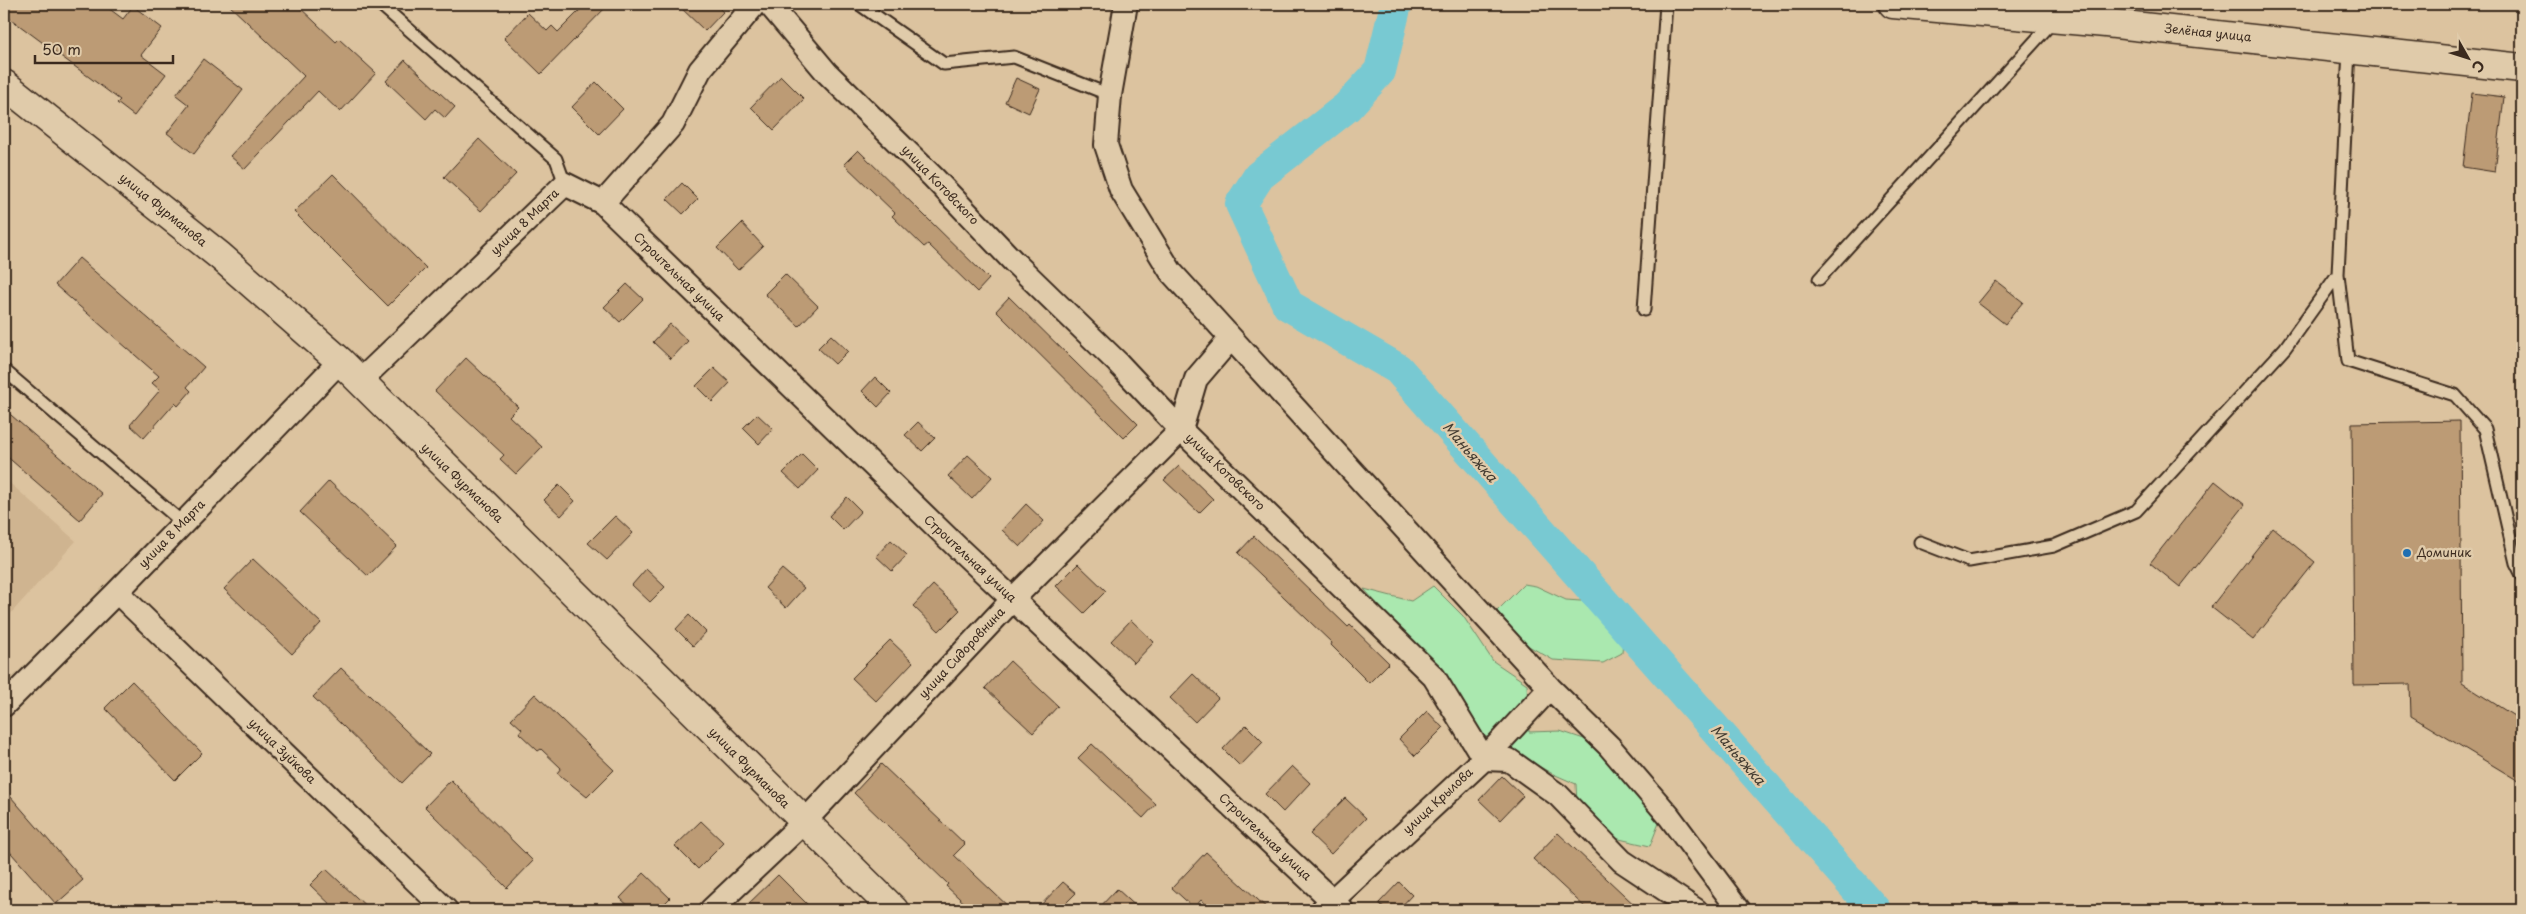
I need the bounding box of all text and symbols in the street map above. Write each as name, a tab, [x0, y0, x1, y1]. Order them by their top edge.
street label: Зелёная улица	[2164, 19, 2253, 46]
scale bar	[35, 32, 172, 64]
north arrow	[2444, 32, 2494, 82]
text: 50 m	[42, 37, 81, 60]
text: С	[2467, 56, 2490, 77]
street label: улица Котовского	[898, 140, 984, 228]
street label: улица Фурманова	[116, 168, 212, 251]
street label: улица 8 Марта	[486, 183, 563, 259]
street label: Строительная улица	[630, 228, 730, 325]
water label: Маньяжка	[1438, 417, 1503, 487]
street label: улица Котовского	[1182, 428, 1270, 514]
street label: улица Фурманова	[418, 438, 508, 527]
street label: улица 8 Марта	[134, 495, 209, 572]
street label: Строительная улица	[920, 510, 1021, 606]
place label: Доминик	[2416, 543, 2472, 561]
marker: Доминик	[2401, 547, 2413, 559]
street label: улица Сидоровнина	[914, 602, 1009, 702]
street label: улица Зуйкова	[245, 713, 321, 788]
water label: Маньяжка	[1706, 720, 1771, 790]
street label: улица Фурманова	[705, 723, 795, 812]
street label: улица Крылова	[1398, 763, 1477, 838]
street label: Строительная улица	[1215, 788, 1316, 884]

